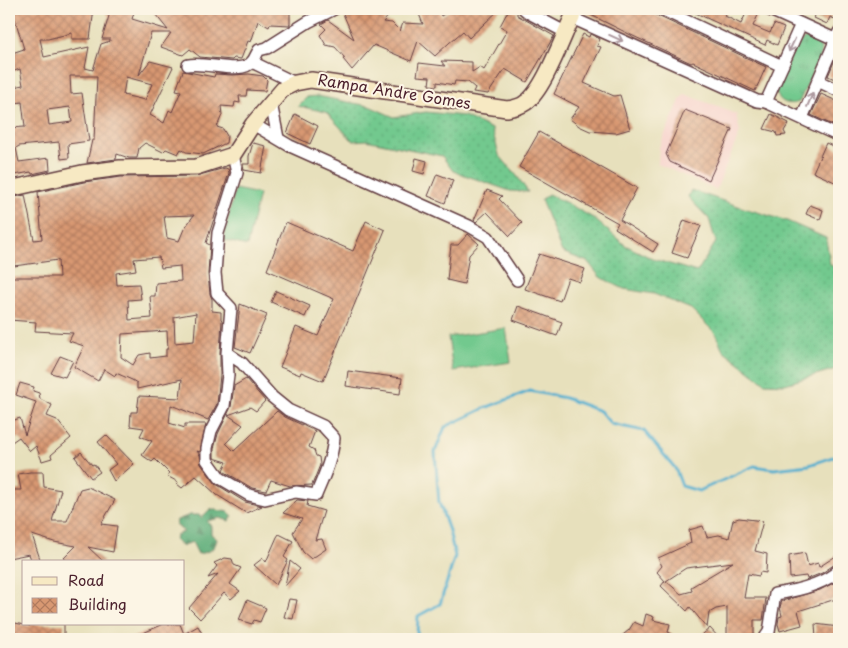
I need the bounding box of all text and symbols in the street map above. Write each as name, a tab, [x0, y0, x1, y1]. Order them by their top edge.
one-way arrow	[608, 34, 623, 44]
one-way arrow	[786, 37, 796, 52]
street label: Rampa Andre Gomes	[316, 67, 472, 114]
one-way arrow	[807, 92, 816, 107]
legend	[22, 560, 185, 626]
text: Road	[68, 568, 104, 591]
text: Building	[68, 592, 127, 615]

